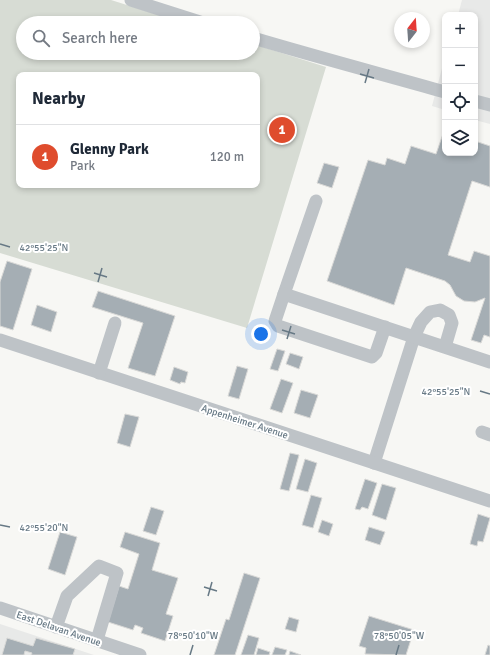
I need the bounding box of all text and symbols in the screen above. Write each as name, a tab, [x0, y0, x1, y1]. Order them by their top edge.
north arrow	[394, 12, 430, 48]
map controls	[442, 12, 478, 156]
button: +	[442, 12, 478, 48]
search box	[16, 16, 260, 60]
icon: search	[30, 27, 52, 49]
text: Search here	[62, 29, 138, 47]
button: −	[442, 48, 478, 84]
button: locate	[442, 84, 478, 120]
text: Nearby	[32, 88, 85, 109]
pin: 1	[269, 115, 295, 145]
button: layers	[442, 120, 478, 156]
text: Glenny Park	[70, 140, 149, 158]
text: 1	[41, 149, 49, 165]
text: 120 m	[210, 149, 244, 165]
text: Park	[70, 158, 95, 174]
text: 42°55'25"N	[20, 242, 68, 254]
your location	[251, 324, 271, 344]
text: 42°55'25"N	[422, 386, 470, 398]
street label: Appenheimer Avenue	[200, 402, 290, 442]
text: 42°55'20"N	[20, 522, 68, 534]
street label: East Delavan Avenue	[15, 609, 103, 649]
text: 78°50'10"W	[168, 630, 219, 642]
text: 78°50'05"W	[374, 630, 425, 642]

